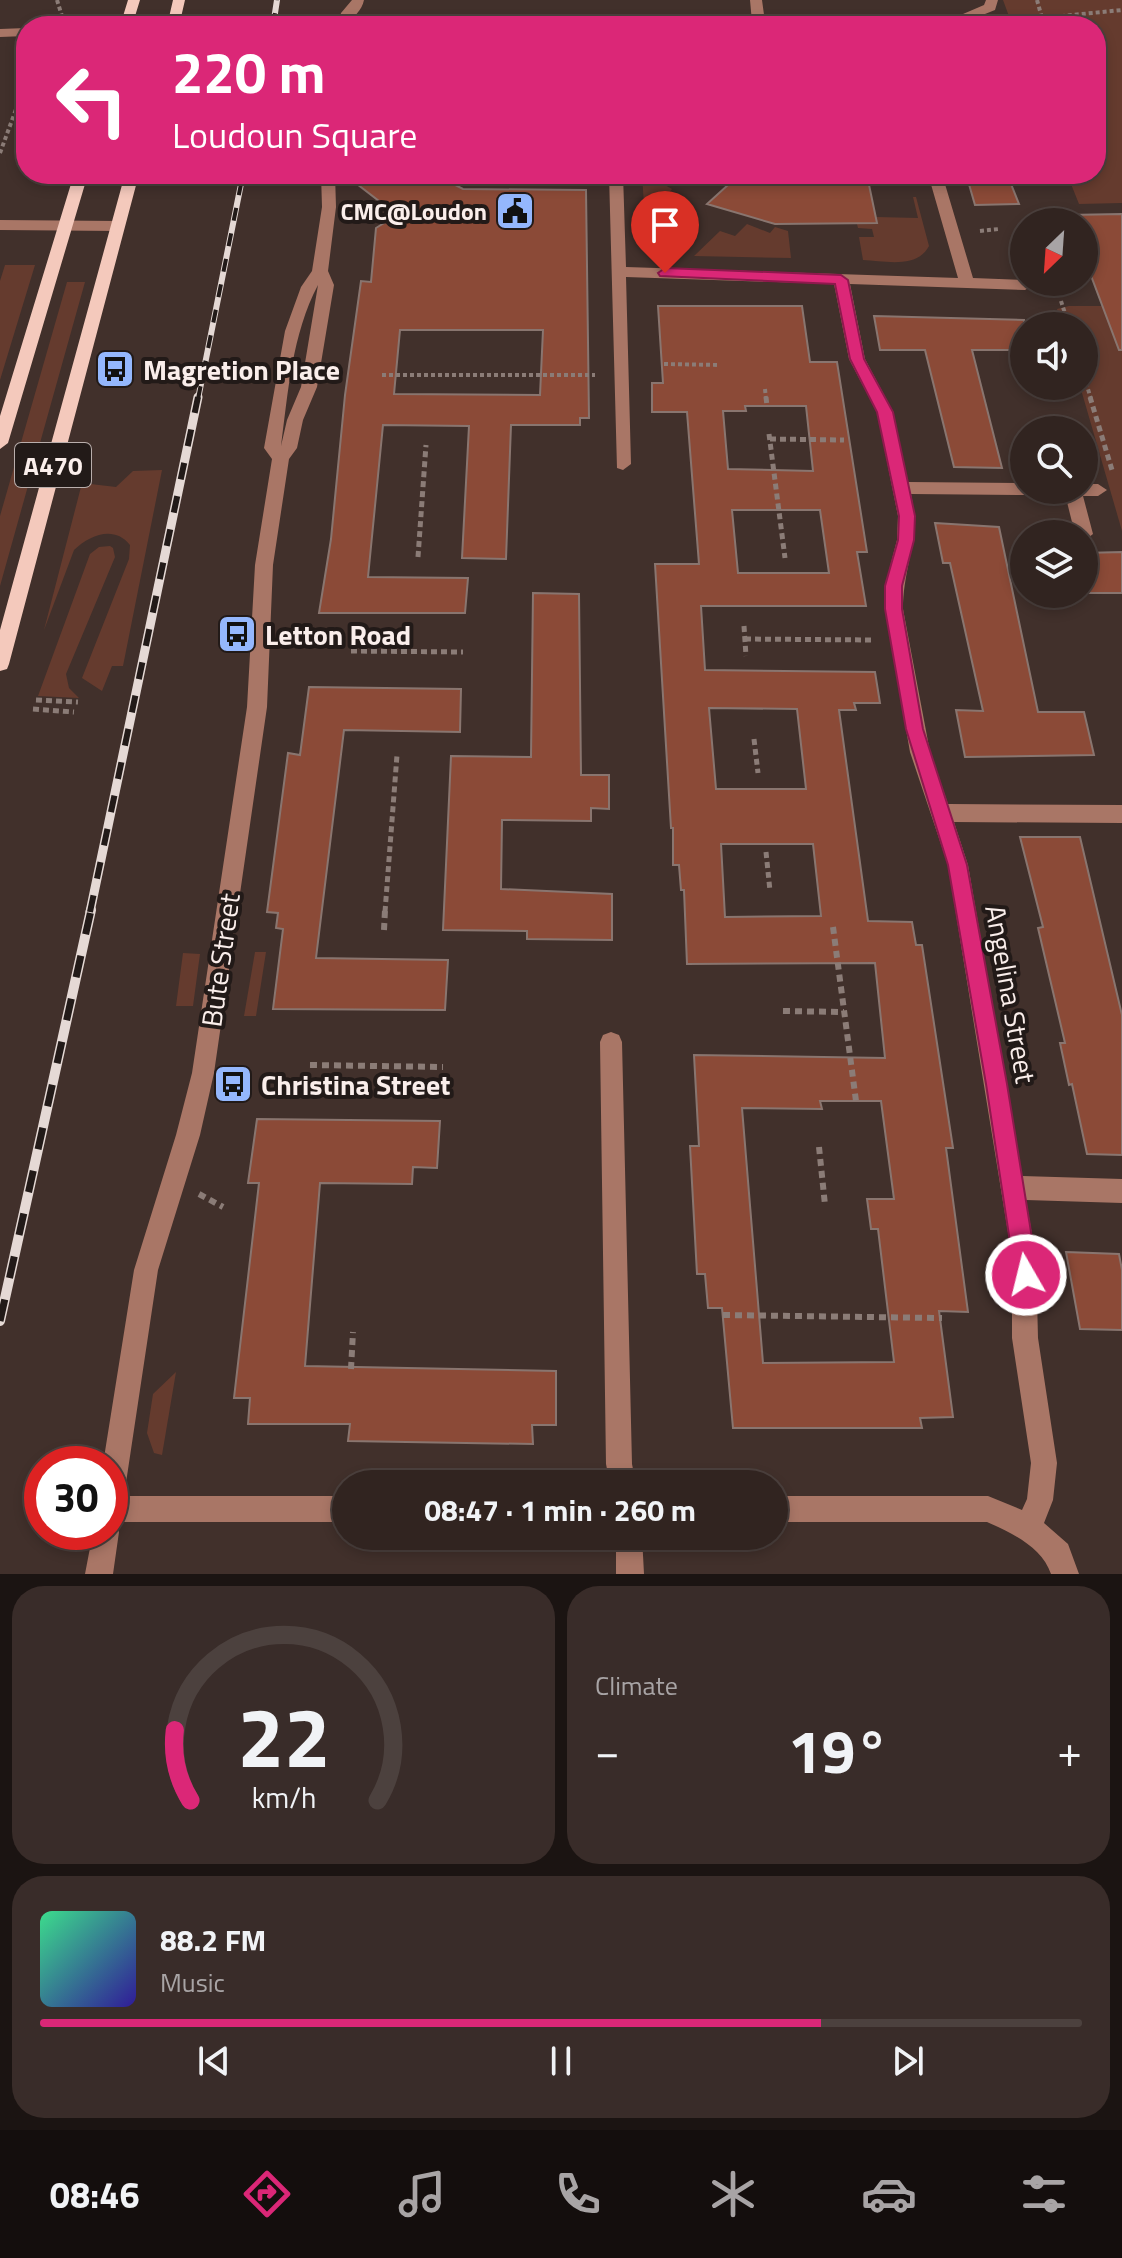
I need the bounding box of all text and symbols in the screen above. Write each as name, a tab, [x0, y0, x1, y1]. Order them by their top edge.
text: 220 m	[172, 30, 325, 115]
icon: left	[40, 48, 144, 152]
text: Loudoun Square	[172, 107, 417, 162]
public building icon: CMC@Loudon	[494, 190, 536, 232]
pin	[631, 191, 699, 273]
place label: CMC@Loudon	[340, 193, 487, 229]
icon: arrive	[643, 203, 687, 247]
north arrow	[1010, 208, 1098, 296]
map controls	[1010, 208, 1098, 608]
button: sound	[1010, 312, 1098, 400]
bus stop icon: Magretion Place	[94, 348, 136, 390]
place label: Magretion Place	[143, 348, 340, 391]
button: search	[1010, 416, 1098, 504]
road number: A470	[15, 443, 91, 487]
button: layers	[1010, 520, 1098, 608]
bus stop icon: Letton Road	[216, 613, 258, 655]
place label: Letton Road	[265, 613, 411, 656]
street label: Bute Street	[189, 890, 251, 1030]
street label: Angelina Street	[974, 902, 1048, 1087]
bus stop icon: Christina Street	[212, 1063, 254, 1105]
place label: Christina Street	[261, 1063, 450, 1106]
position arrow	[984, 1233, 1068, 1317]
speed limit sign: 30	[24, 1446, 128, 1550]
text: 08:47 · 1 min · 260 m	[424, 1487, 696, 1533]
text: Climate	[595, 1666, 678, 1705]
text: 22	[237, 1673, 330, 1799]
text: 19°	[788, 1705, 889, 1796]
text: −	[595, 1717, 620, 1784]
text: +	[1057, 1717, 1082, 1784]
text: km/h	[251, 1776, 316, 1819]
text: 88.2 FM	[160, 1917, 266, 1963]
text: Music	[160, 1963, 225, 2002]
icon: previous	[192, 2039, 236, 2083]
icon: pause	[539, 2039, 583, 2083]
icon: next	[886, 2039, 930, 2083]
icon: directions	[239, 2166, 295, 2222]
icon: music	[394, 2166, 450, 2222]
icon: phone	[550, 2166, 606, 2222]
icon: climate	[705, 2166, 761, 2222]
icon: car	[861, 2166, 917, 2222]
icon: filters	[1016, 2166, 1072, 2222]
text: 08:46	[50, 2167, 140, 2222]

